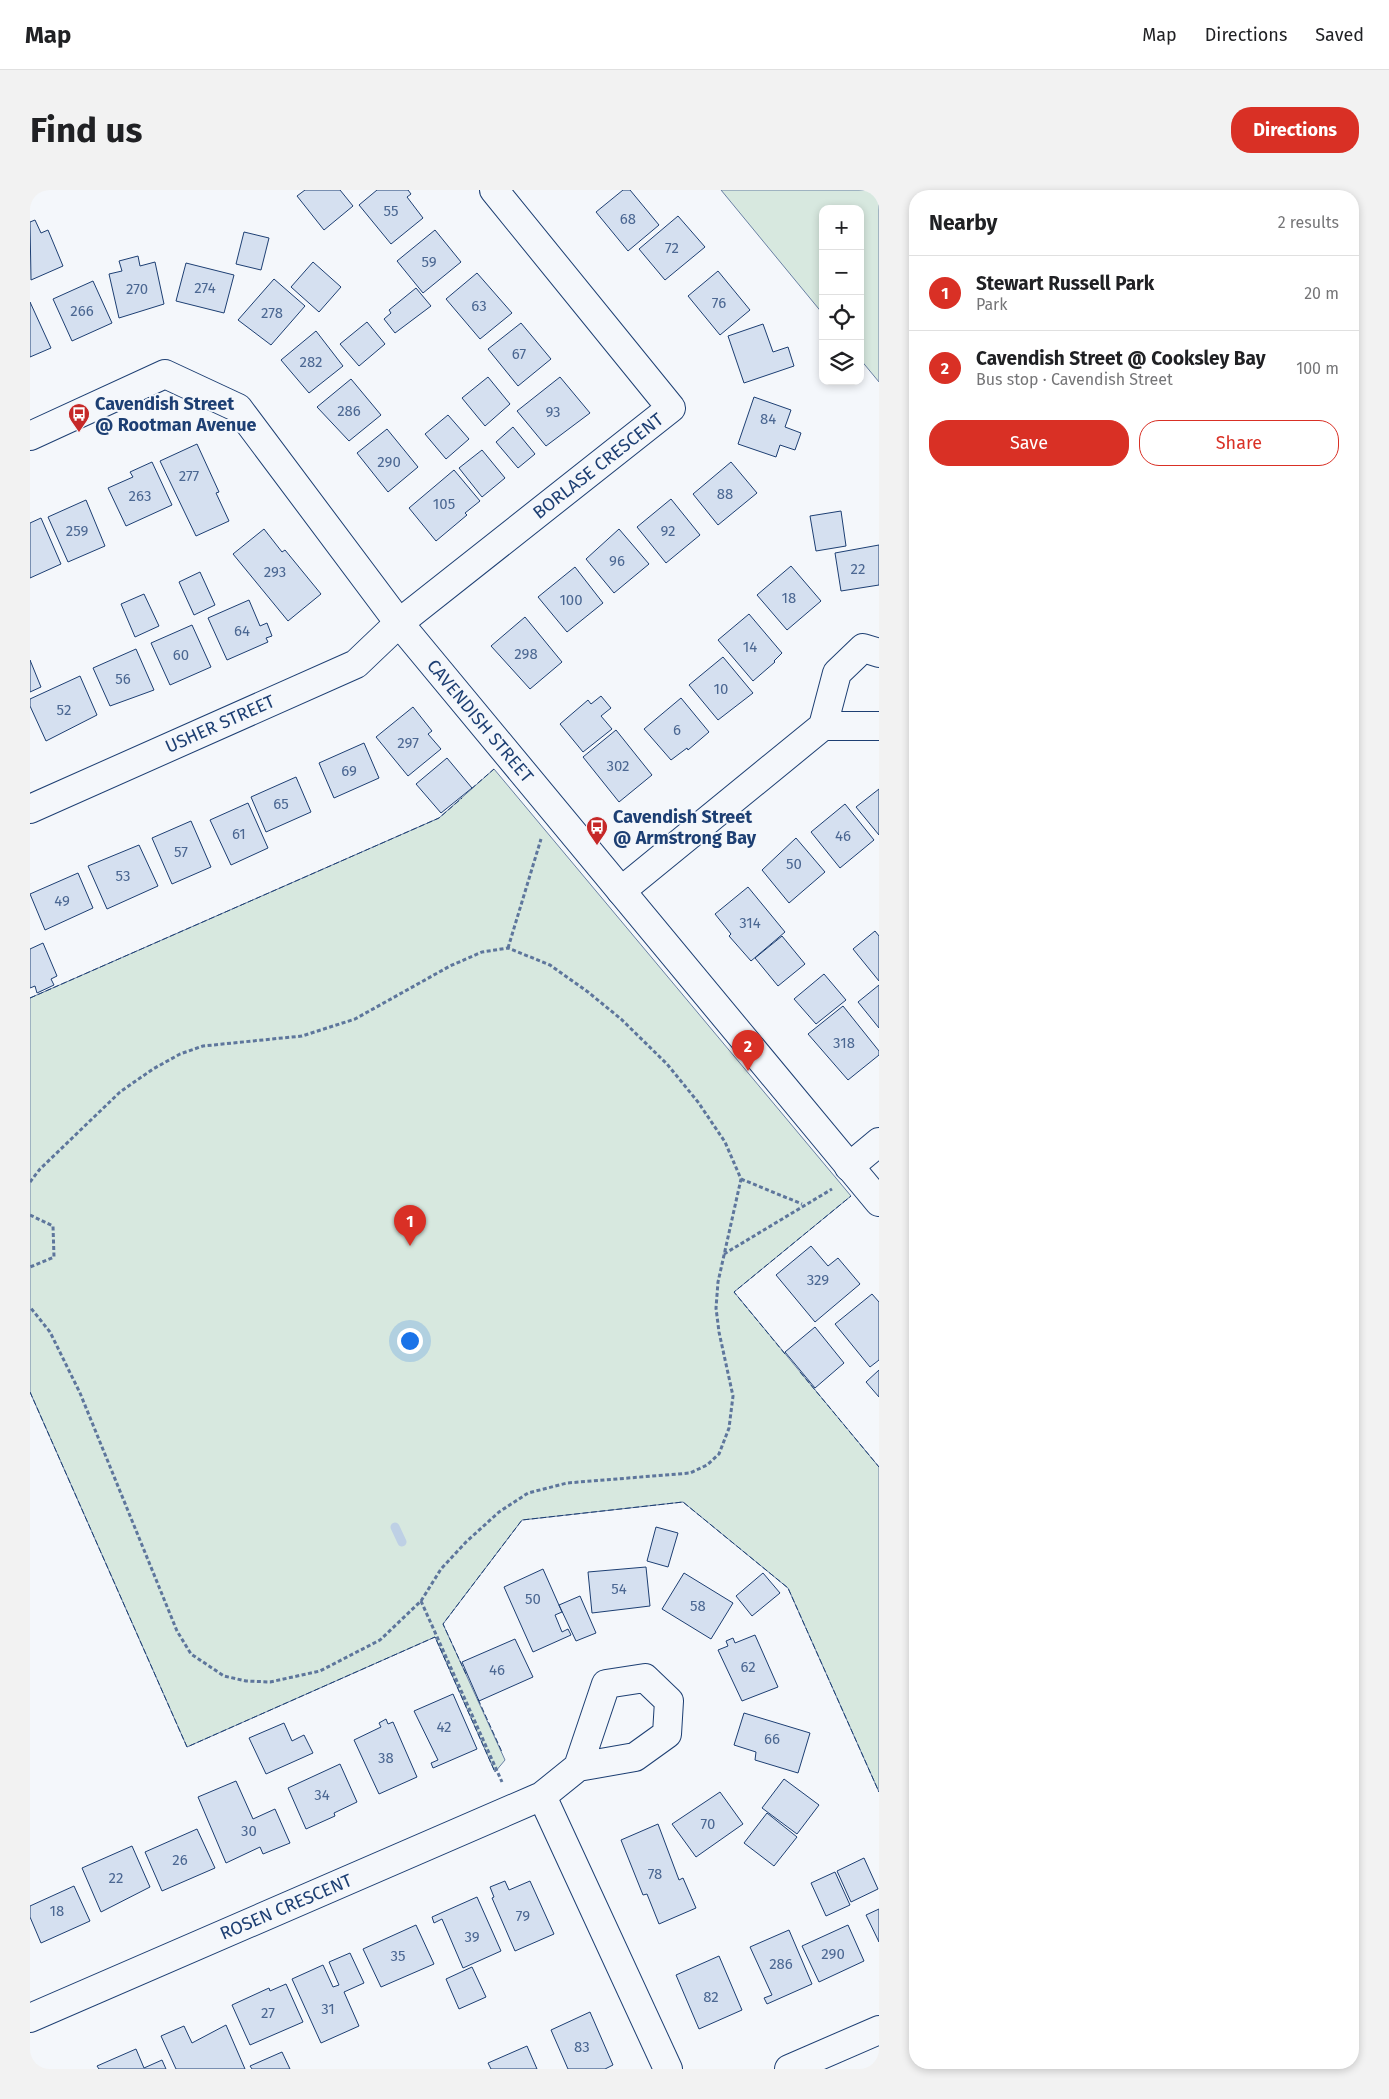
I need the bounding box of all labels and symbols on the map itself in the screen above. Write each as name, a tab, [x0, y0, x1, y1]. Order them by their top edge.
house number: 55	[384, 202, 398, 220]
house number: 68	[620, 210, 636, 228]
house number: 72	[665, 239, 679, 257]
house number: 59	[421, 253, 437, 271]
house number: 274	[194, 279, 216, 297]
house number: 270	[126, 280, 148, 298]
house number: 76	[712, 294, 726, 312]
house number: 63	[471, 297, 487, 315]
house number: 266	[70, 302, 94, 320]
house number: 278	[261, 304, 283, 322]
house number: 67	[512, 345, 526, 363]
house number: 282	[300, 353, 322, 371]
place label: Cavendish Street @ Rootman Avenue	[95, 393, 256, 436]
bus stop icon: Cavendish Street @ Rootman Avenue	[67, 402, 91, 433]
house number: 286	[337, 402, 361, 420]
house number: 93	[545, 403, 561, 421]
street label: BORLASE CRESCENT	[528, 408, 668, 524]
house number: 84	[760, 410, 776, 428]
house number: 290	[377, 453, 401, 471]
house number: 277	[179, 467, 200, 485]
house number: 88	[717, 485, 733, 503]
house number: 263	[129, 487, 151, 505]
house number: 105	[433, 495, 455, 513]
house number: 259	[66, 522, 88, 540]
house number: 92	[661, 522, 675, 540]
house number: 96	[609, 552, 625, 570]
house number: 22	[851, 560, 865, 578]
house number: 293	[264, 563, 286, 581]
house number: 18	[782, 589, 796, 607]
house number: 100	[559, 591, 583, 609]
house number: 64	[234, 622, 250, 640]
house number: 14	[743, 638, 757, 656]
house number: 298	[514, 645, 538, 663]
house number: 60	[173, 646, 189, 664]
street label: CAVENDISH STREET	[422, 655, 538, 788]
house number: 56	[115, 670, 131, 688]
house number: 10	[714, 680, 728, 698]
street label: USHER STREET	[162, 690, 279, 758]
house number: 52	[57, 701, 71, 719]
house number: 6	[673, 721, 681, 739]
house number: 297	[397, 734, 419, 752]
house number: 302	[606, 757, 630, 775]
house number: 69	[341, 762, 357, 780]
house number: 65	[273, 795, 289, 813]
place label: Cavendish Street @ Armstrong Bay	[613, 806, 757, 849]
bus stop icon: Cavendish Street @ Armstrong Bay	[585, 815, 609, 846]
house number: 61	[232, 825, 246, 843]
house number: 46	[835, 827, 851, 845]
house number: 57	[174, 843, 188, 861]
house number: 50	[786, 855, 802, 873]
house number: 53	[116, 867, 130, 885]
house number: 49	[54, 892, 70, 910]
house number: 314	[739, 914, 761, 932]
pin: 2	[732, 1030, 764, 1071]
house number: 318	[833, 1034, 855, 1052]
pin: 1	[394, 1205, 426, 1246]
house number: 329	[807, 1271, 829, 1289]
your location	[397, 1328, 423, 1354]
house number: 54	[611, 1580, 627, 1598]
house number: 50	[525, 1590, 541, 1608]
house number: 58	[690, 1597, 706, 1615]
house number: 62	[740, 1658, 756, 1676]
house number: 46	[489, 1661, 505, 1679]
house number: 42	[436, 1718, 452, 1736]
house number: 66	[764, 1730, 780, 1748]
house number: 38	[378, 1749, 394, 1767]
house number: 34	[314, 1786, 330, 1804]
house number: 70	[701, 1815, 715, 1833]
house number: 30	[241, 1822, 257, 1840]
house number: 26	[172, 1851, 188, 1869]
house number: 78	[648, 1865, 662, 1883]
house number: 22	[109, 1869, 123, 1887]
street label: ROSEN CRESCENT	[217, 1869, 356, 1945]
house number: 18	[50, 1902, 64, 1920]
house number: 79	[516, 1907, 530, 1925]
house number: 39	[464, 1928, 480, 1946]
house number: 290	[821, 1945, 845, 1963]
house number: 35	[390, 1947, 406, 1965]
house number: 286	[769, 1955, 793, 1973]
house number: 82	[703, 1988, 719, 2006]
house number: 31	[321, 2000, 335, 2018]
house number: 27	[261, 2004, 275, 2022]
house number: 83	[574, 2038, 590, 2056]

